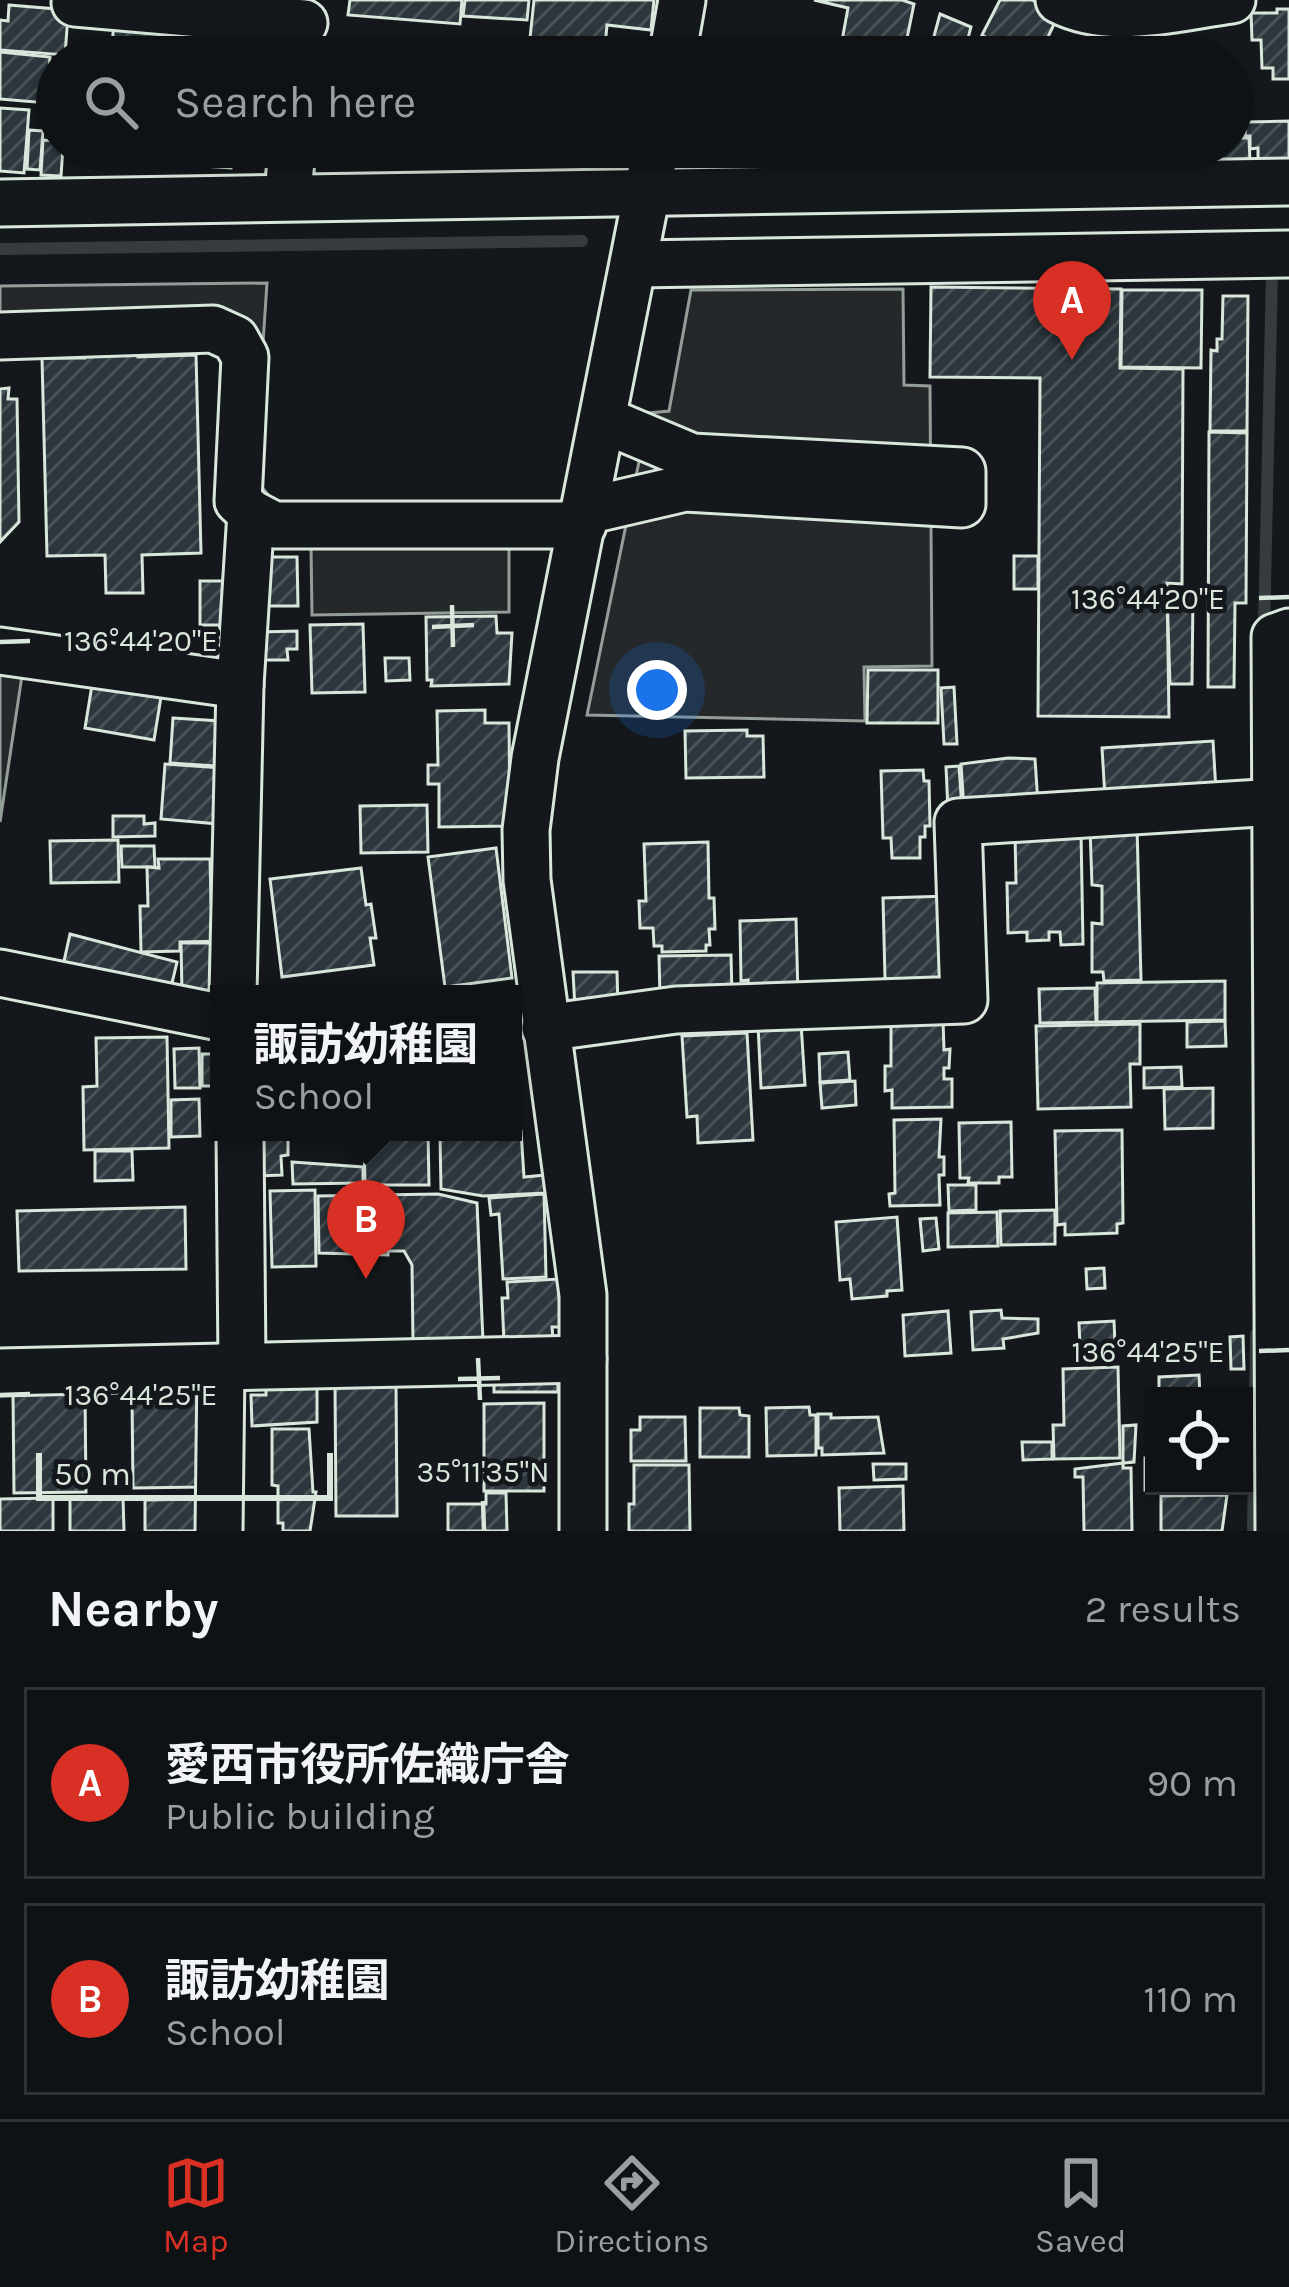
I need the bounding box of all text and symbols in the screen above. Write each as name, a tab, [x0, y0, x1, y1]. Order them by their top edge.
search box	[36, 36, 1253, 168]
icon: search	[78, 69, 144, 135]
text: Search here	[174, 76, 416, 128]
pin: A	[1033, 261, 1111, 360]
text: 136°44'20"E	[1071, 581, 1225, 617]
text: 136°44'20"E	[64, 623, 218, 659]
your location	[627, 660, 687, 720]
popup	[210, 985, 522, 1141]
text: 諏訪幼稚園	[253, 1019, 479, 1071]
text: School	[253, 1073, 374, 1119]
pin: B	[327, 1180, 405, 1279]
text: 136°44'25"E	[1072, 1334, 1224, 1370]
text: 136°44'25"E	[65, 1377, 217, 1413]
map controls	[1145, 1387, 1253, 1495]
button: locate	[1145, 1387, 1253, 1495]
scale bar	[36, 1447, 333, 1500]
text: 35°11'35"N	[416, 1454, 550, 1490]
text: 50 m	[54, 1455, 131, 1493]
text: Nearby	[48, 1579, 218, 1639]
text: 2 results	[1085, 1586, 1241, 1632]
text: 愛西市役所佐織庁舎	[165, 1739, 570, 1791]
text: A	[78, 1760, 102, 1806]
text: 90 m	[1146, 1760, 1238, 1806]
text: Public building	[165, 1793, 435, 1839]
text: 諏訪幼稚園	[165, 1955, 390, 2007]
text: B	[77, 1976, 103, 2022]
text: 110 m	[1143, 1976, 1238, 2022]
text: School	[165, 2009, 286, 2055]
tab: Map	[163, 2150, 229, 2260]
tab: Directions	[554, 2150, 709, 2260]
tab: Saved	[1035, 2150, 1126, 2260]

